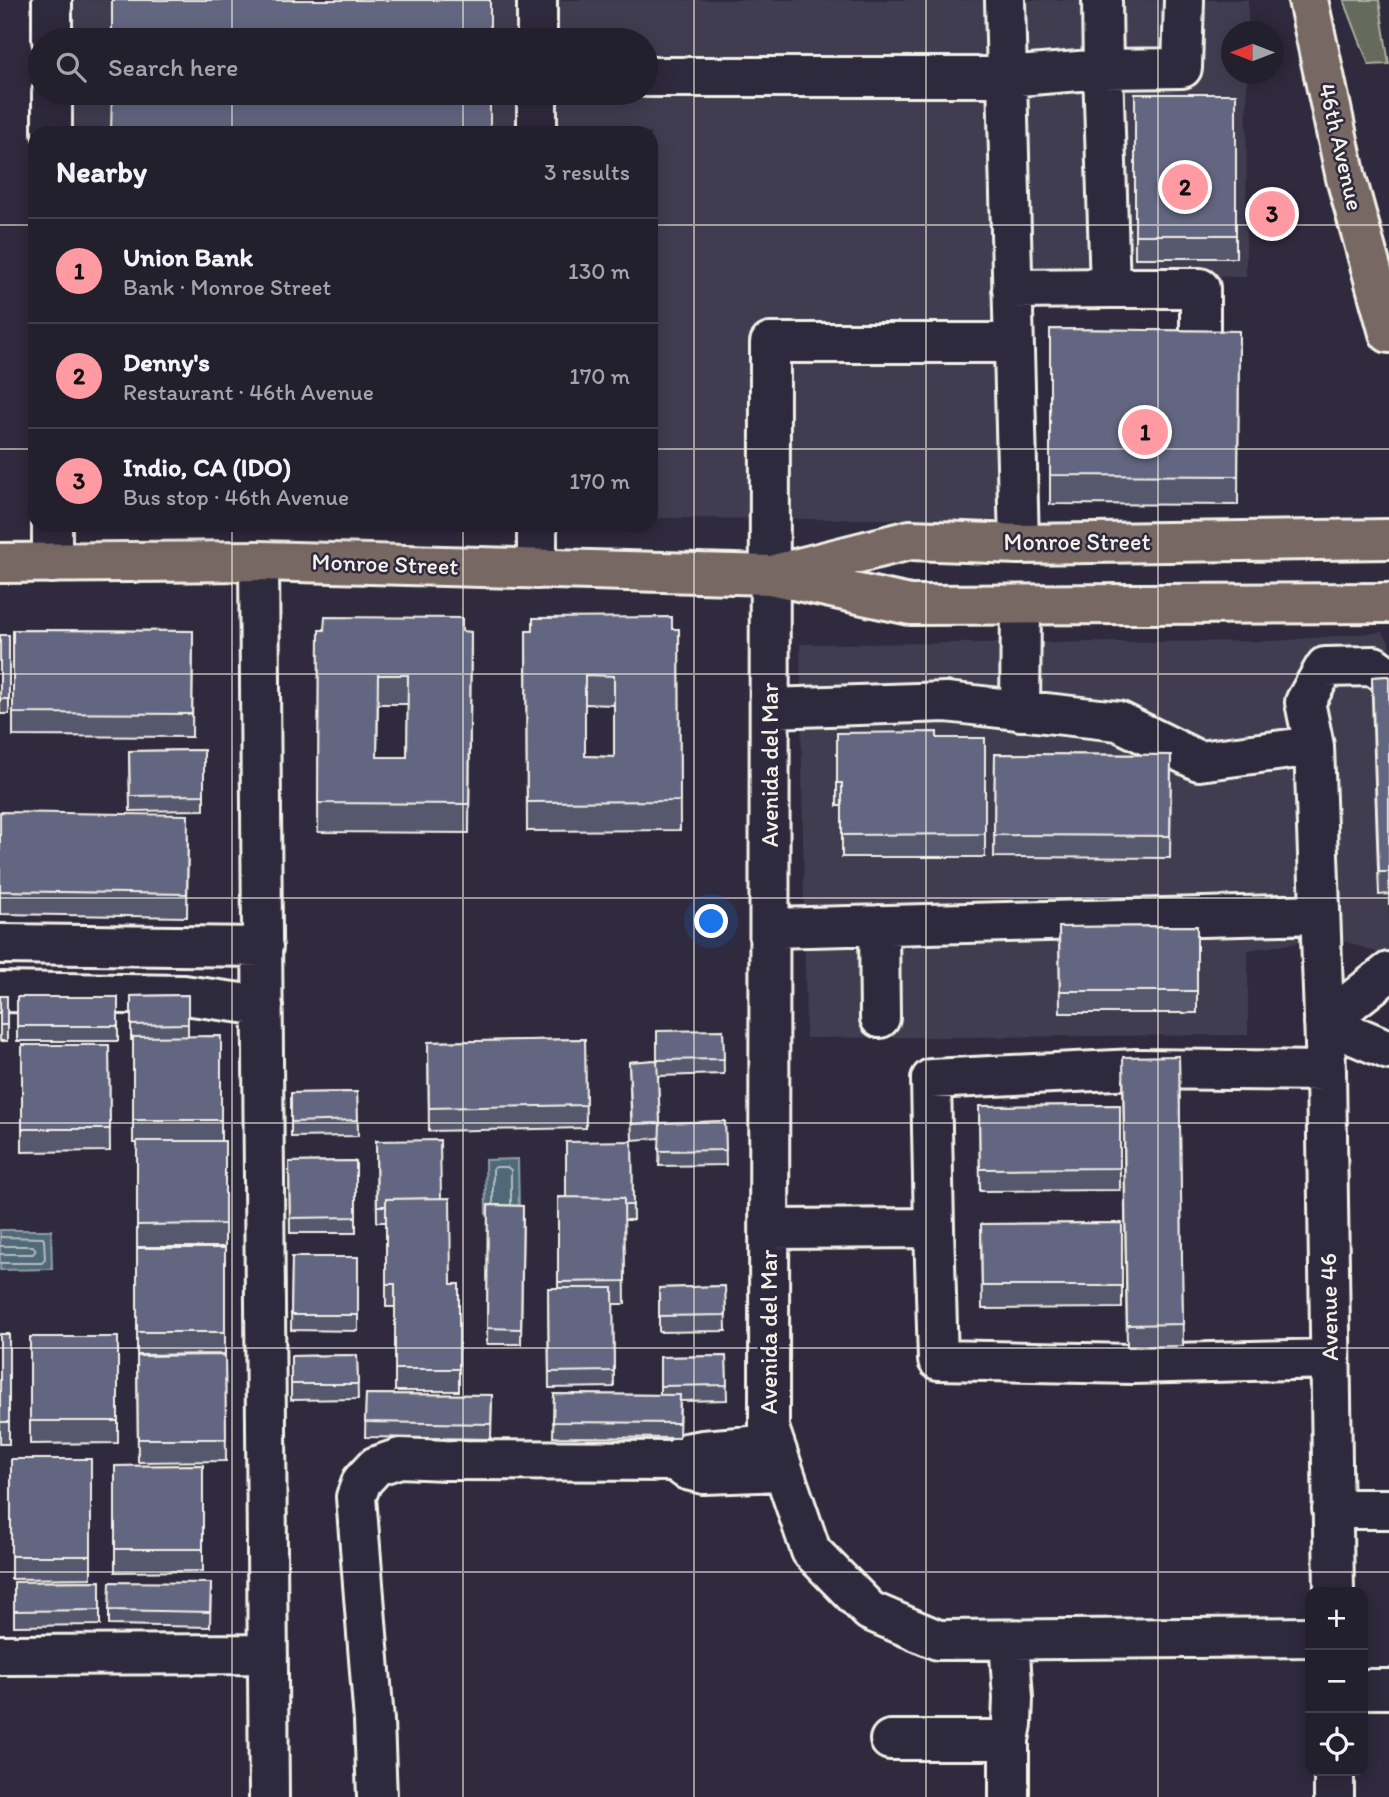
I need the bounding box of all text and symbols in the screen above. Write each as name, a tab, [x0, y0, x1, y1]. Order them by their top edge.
north arrow	[1221, 21, 1284, 84]
search box	[28, 28, 658, 105]
icon: search	[52, 48, 90, 86]
text: Search here	[108, 51, 238, 83]
street label: 46th Avenue	[1313, 80, 1370, 213]
text: Nearby	[56, 153, 147, 190]
text: 3 results	[544, 158, 630, 186]
pin: 2	[1162, 161, 1208, 213]
pin: 3	[1249, 188, 1295, 240]
text: Union Bank	[123, 241, 253, 273]
text: 1	[74, 257, 84, 285]
text: 130 m	[568, 257, 630, 285]
text: Bank · Monroe Street	[123, 273, 331, 301]
text: Denny's	[123, 346, 210, 378]
text: 2	[73, 362, 85, 390]
text: 170 m	[569, 362, 630, 390]
text: Restaurant · 46th Avenue	[123, 378, 374, 406]
pin: 1	[1122, 406, 1168, 458]
text: Indio, CA (IDO)	[123, 451, 291, 483]
text: 3	[73, 467, 85, 495]
text: 170 m	[569, 467, 630, 495]
text: Bus stop · 46th Avenue	[123, 483, 349, 511]
street label: Monroe Street	[1004, 527, 1150, 556]
street label: Monroe Street	[311, 546, 459, 581]
street label: Avenida del Mar	[755, 682, 784, 847]
your location	[694, 904, 728, 938]
street label: Avenida del Mar	[754, 1249, 783, 1414]
street label: Avenue 46	[1313, 1253, 1344, 1361]
map controls	[1305, 1587, 1368, 1776]
button: +	[1305, 1587, 1368, 1650]
button: −	[1305, 1650, 1368, 1713]
button: locate	[1305, 1713, 1368, 1776]

